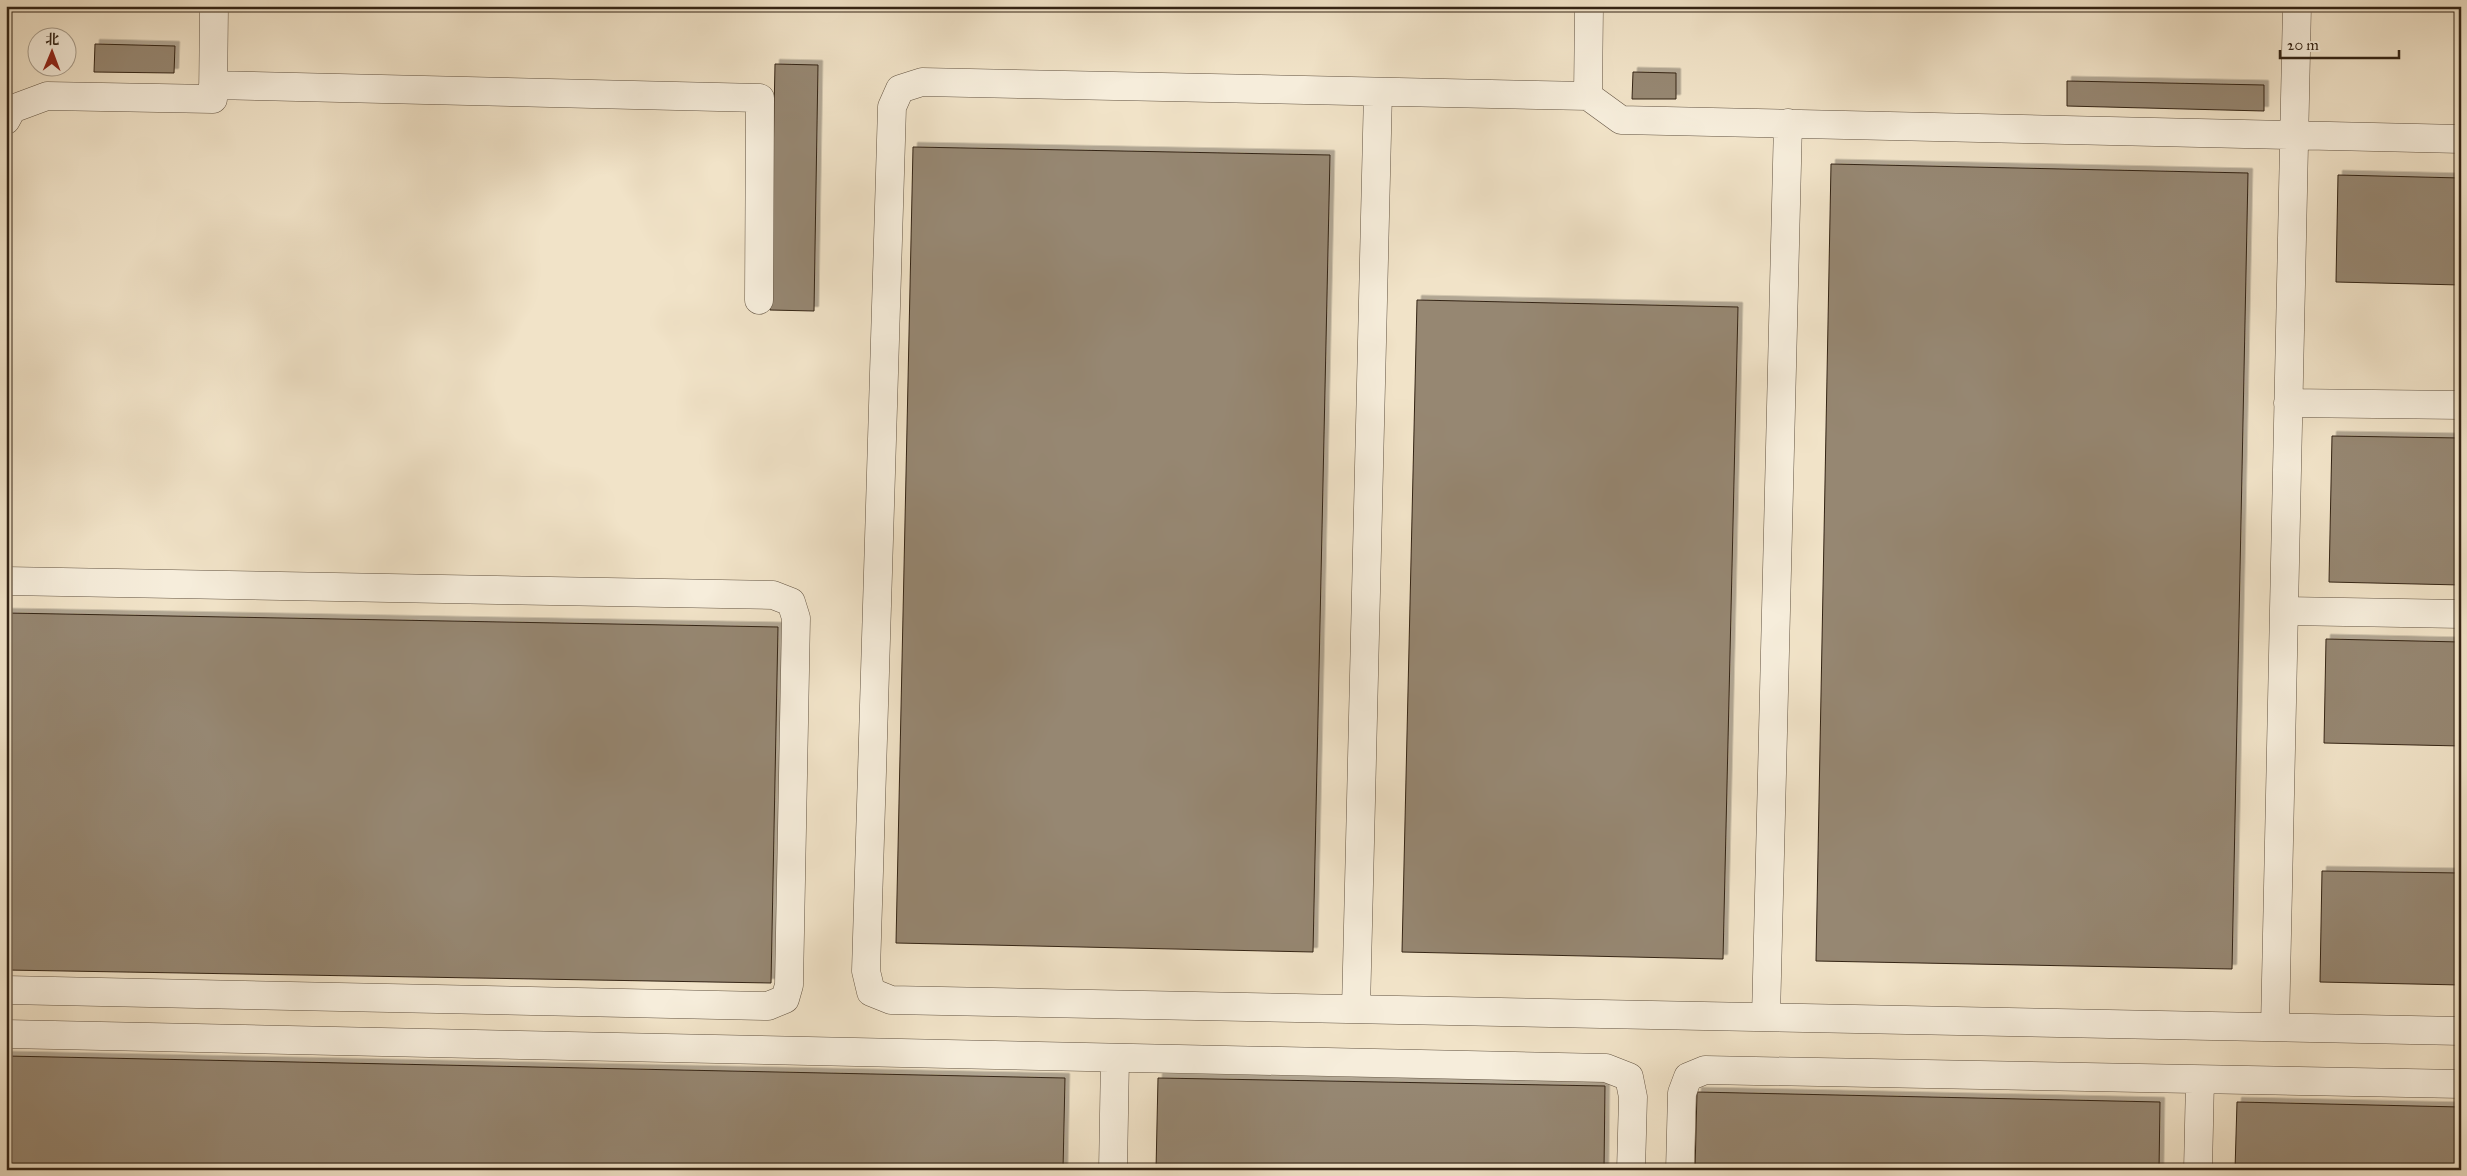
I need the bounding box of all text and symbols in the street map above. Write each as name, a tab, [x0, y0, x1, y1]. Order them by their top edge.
north arrow	[28, 28, 78, 78]
scale bar	[2280, 28, 2398, 60]
text: 北	[45, 31, 59, 48]
text: 20 m	[2287, 36, 2319, 54]

